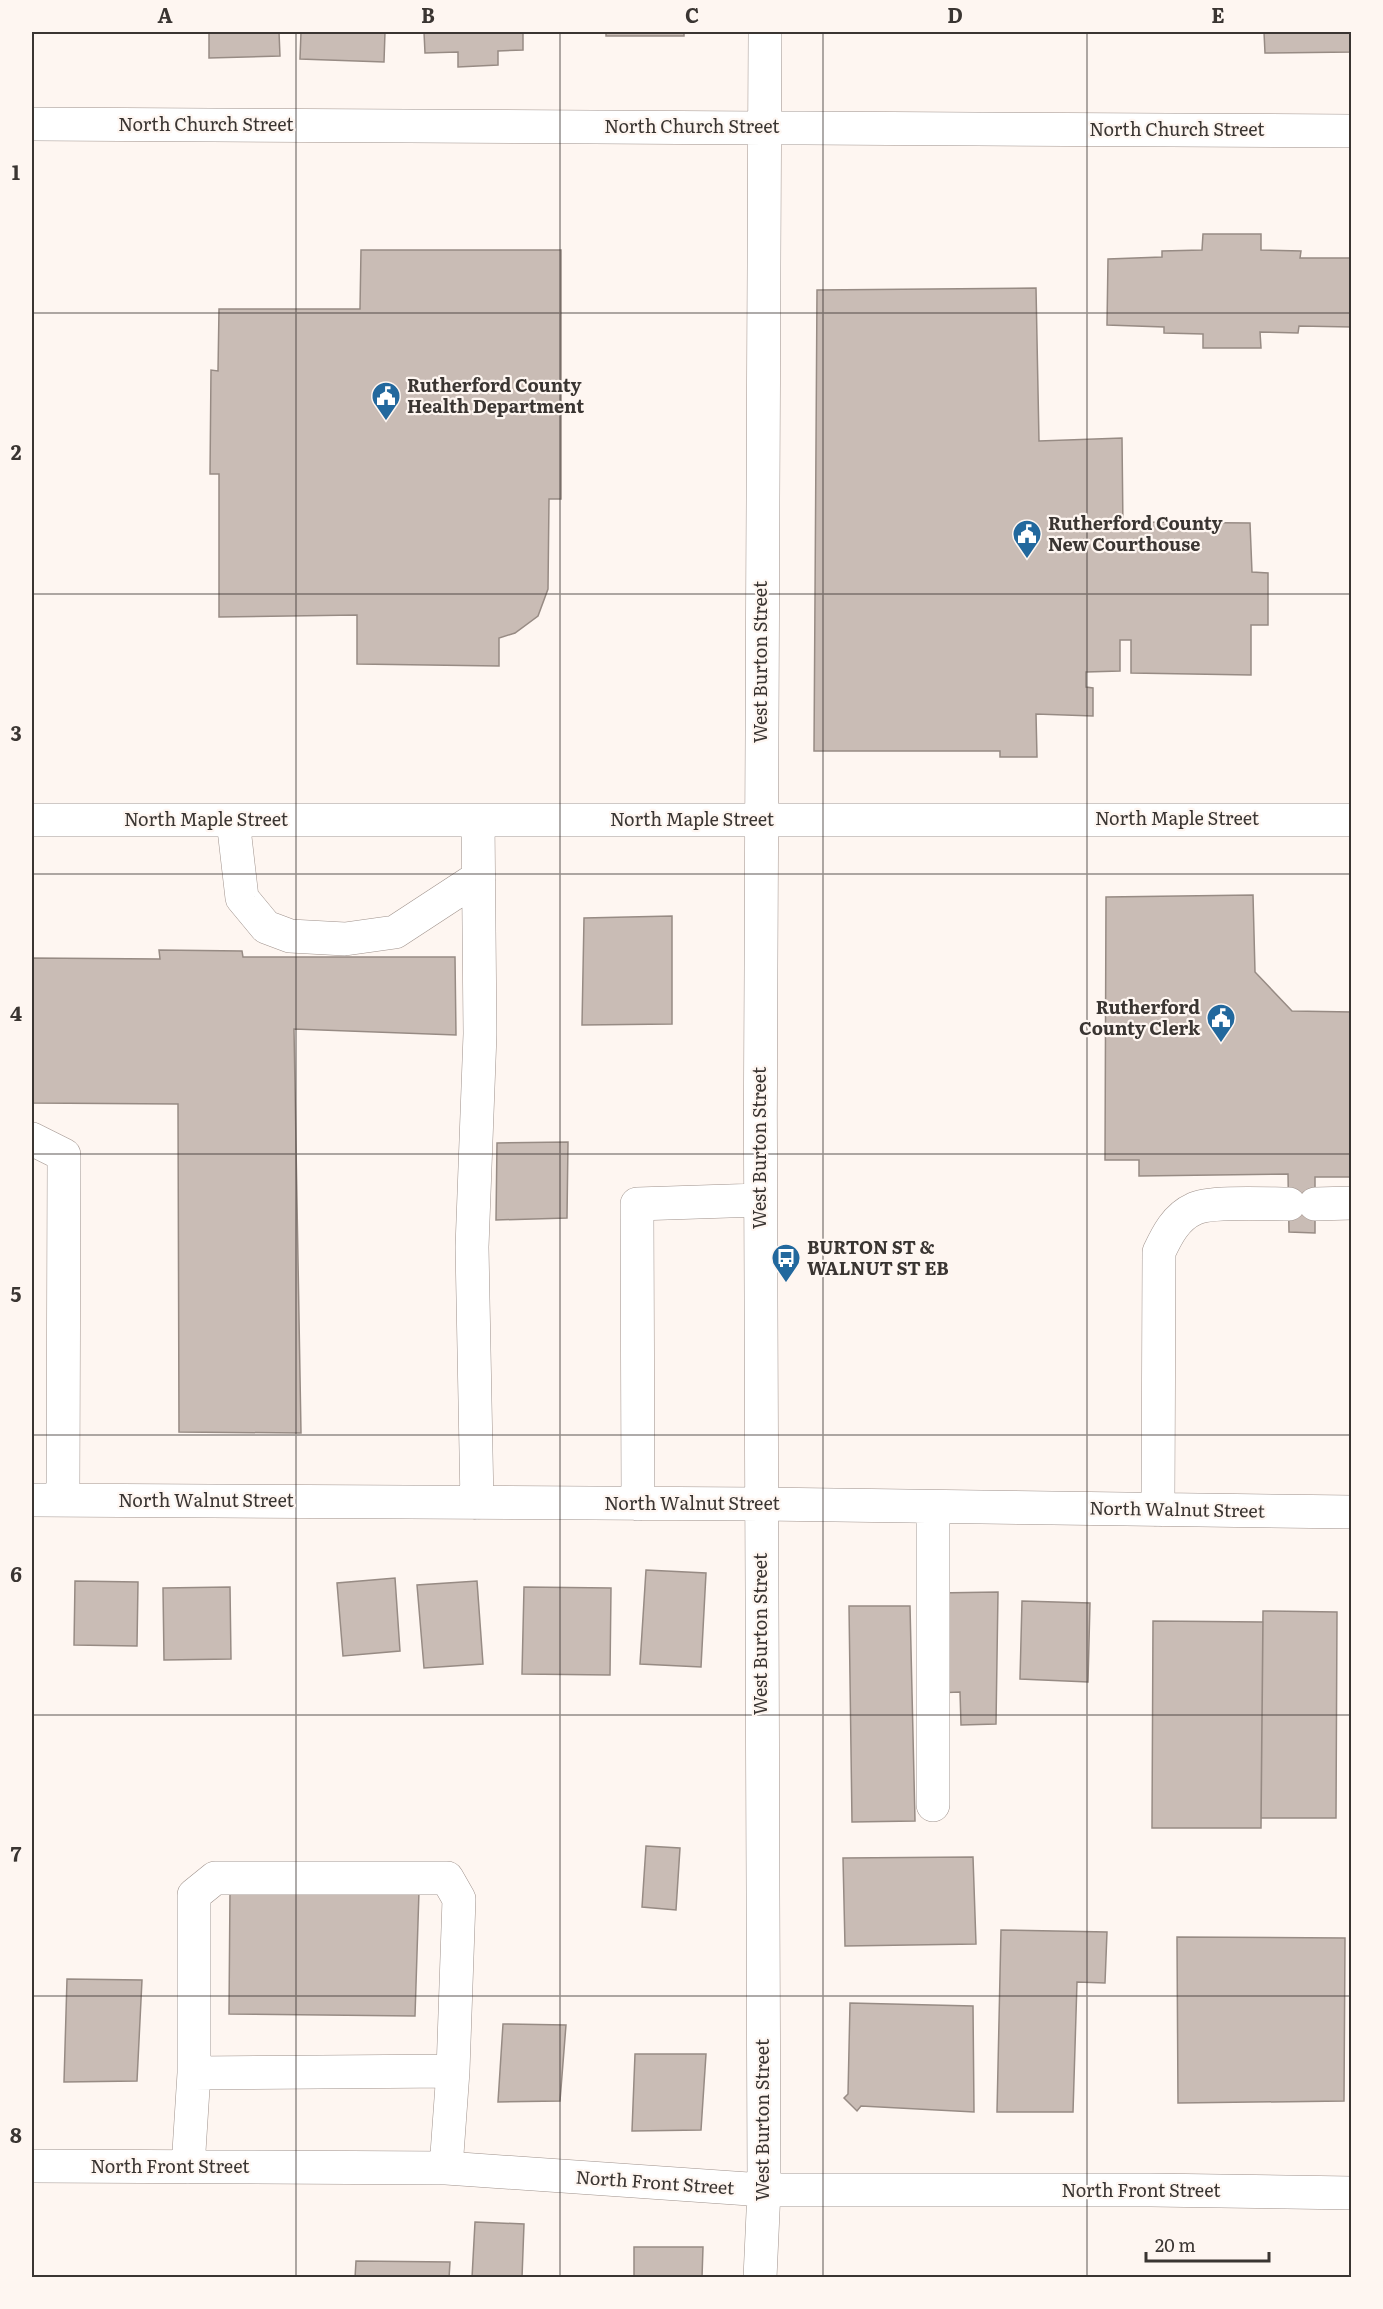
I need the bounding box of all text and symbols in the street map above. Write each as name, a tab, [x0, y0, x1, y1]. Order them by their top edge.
text: A	[157, 0, 173, 29]
text: B	[421, 0, 435, 29]
text: C	[685, 0, 699, 29]
text: D	[947, 0, 963, 29]
text: E	[1211, 0, 1225, 29]
street label: North Church Street	[118, 110, 294, 137]
street label: North Church Street	[604, 112, 780, 139]
street label: North Church Street	[1089, 115, 1265, 142]
text: 1	[12, 156, 20, 186]
place label: Rutherford County Health Department	[407, 371, 584, 419]
public building icon: Rutherford County Health Department	[370, 380, 402, 422]
text: 2	[11, 436, 22, 466]
place label: Rutherford County New Courthouse	[1048, 509, 1223, 557]
public building icon: Rutherford County New Courthouse	[1011, 518, 1043, 560]
street label: West Burton Street	[746, 580, 773, 743]
text: 3	[10, 717, 22, 747]
street label: North Maple Street	[1095, 804, 1260, 831]
street label: North Maple Street	[124, 805, 289, 832]
street label: North Maple Street	[610, 805, 775, 832]
place label: Rutherford County Clerk	[1079, 993, 1201, 1041]
text: 4	[10, 997, 22, 1027]
public building icon: Rutherford County Clerk	[1205, 1002, 1237, 1044]
street label: West Burton Street	[745, 1066, 772, 1229]
place label: BURTON ST & WALNUT ST EB	[807, 1233, 949, 1281]
bus stop icon: BURTON ST & WALNUT ST EB	[770, 1242, 802, 1284]
text: 5	[11, 1278, 22, 1308]
street label: North Walnut Street	[118, 1486, 294, 1513]
street label: North Walnut Street	[604, 1489, 780, 1516]
street label: North Walnut Street	[1089, 1493, 1266, 1524]
street label: West Burton Street	[746, 1552, 773, 1715]
text: 6	[10, 1558, 22, 1588]
text: 7	[11, 1838, 22, 1868]
street label: West Burton Street	[748, 2038, 775, 2201]
text: 8	[10, 2119, 22, 2149]
street label: North Front Street	[91, 2152, 250, 2179]
street label: North Front Street	[575, 2162, 736, 2201]
street label: North Front Street	[1062, 2176, 1221, 2203]
scale bar	[1146, 2225, 1269, 2263]
text: 20 m	[1155, 2231, 1196, 2258]

